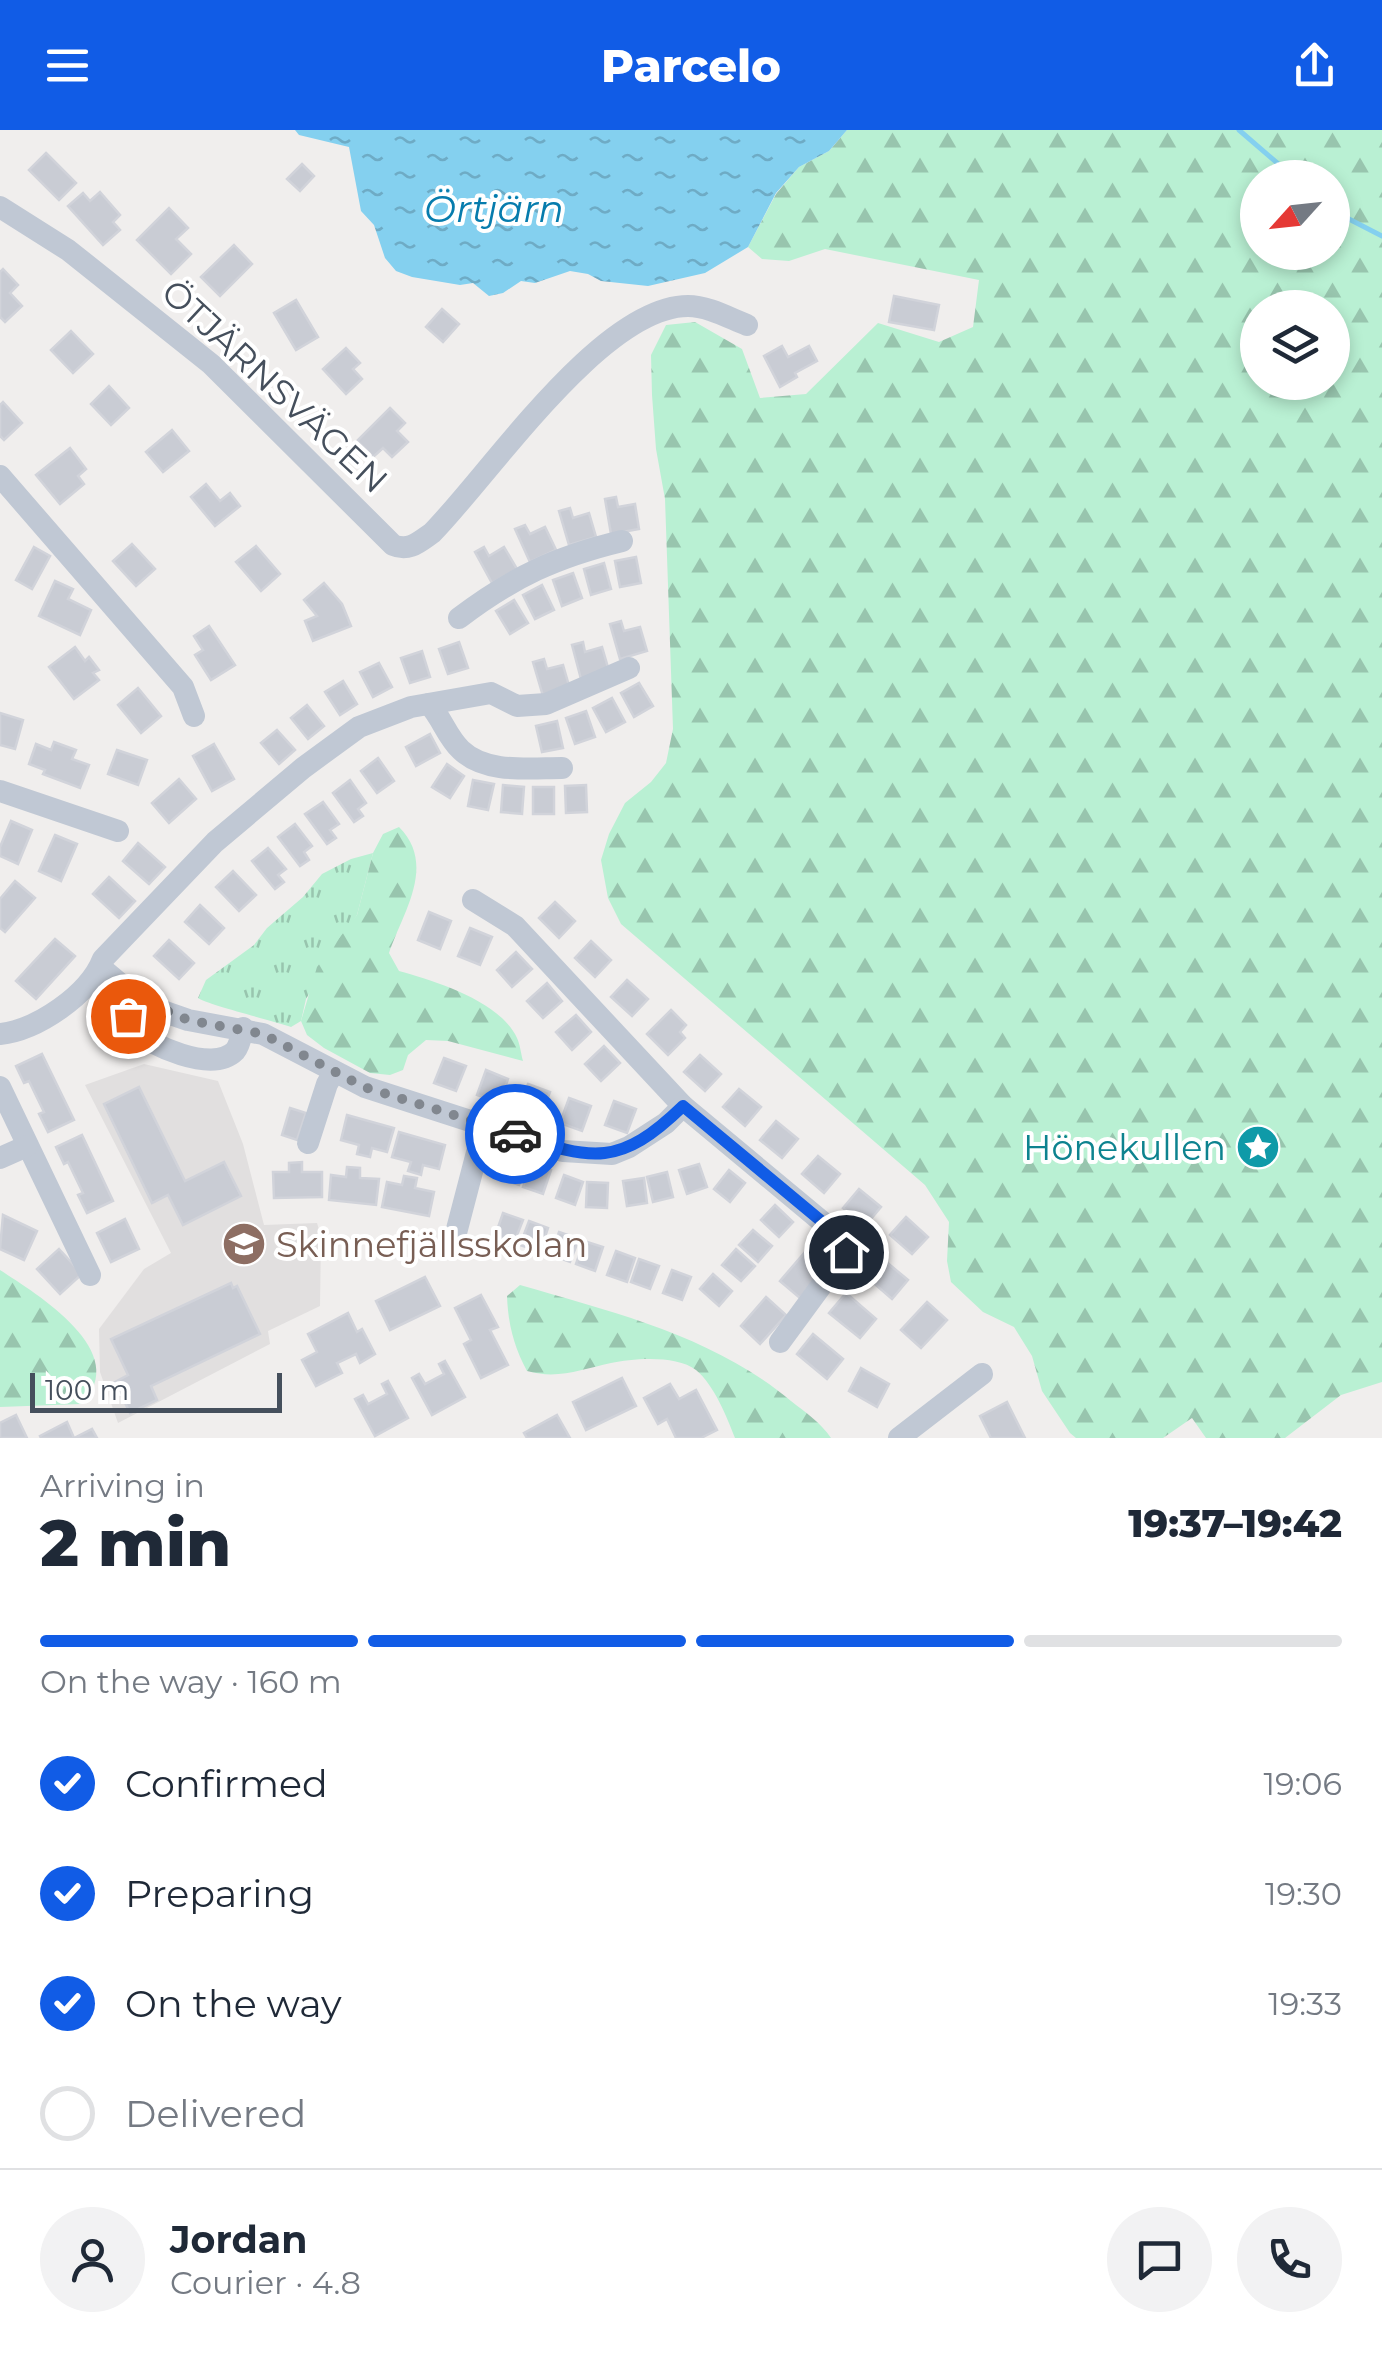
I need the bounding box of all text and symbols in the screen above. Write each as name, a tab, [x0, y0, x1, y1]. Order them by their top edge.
icon: menu	[40, 38, 95, 93]
text: Parcelo	[601, 38, 781, 93]
icon: share	[1287, 38, 1342, 93]
north arrow	[1240, 160, 1350, 270]
map controls	[1240, 160, 1350, 400]
water label: Örtjärn	[424, 185, 564, 232]
street label: ÖTJÄRNSVÄGEN	[153, 270, 397, 502]
button: layers	[1240, 290, 1350, 400]
pin	[86, 974, 171, 1059]
icon: bag	[101, 989, 156, 1044]
courier	[465, 1084, 565, 1184]
icon: car	[488, 1107, 543, 1162]
place icon: Hönekullen	[1235, 1124, 1281, 1170]
place label: Hönekullen	[1023, 1126, 1226, 1169]
pin	[804, 1210, 889, 1295]
school or university icon: Skinnefjällsskolan	[221, 1221, 267, 1267]
place label: Skinnefjällsskolan	[276, 1223, 587, 1266]
icon: home	[819, 1225, 874, 1280]
scale bar	[30, 1368, 282, 1412]
text: 100 m	[45, 1373, 129, 1407]
text: Arriving in	[40, 1466, 205, 1505]
text: 19:37–19:42	[1128, 1500, 1342, 1547]
text: 2 min	[40, 1503, 231, 1582]
text: On the way · 160 m	[40, 1662, 342, 1701]
icon: check	[40, 1756, 95, 1811]
text: Confirmed	[125, 1760, 328, 1807]
text: 19:06	[1264, 1764, 1342, 1803]
icon: check	[40, 1866, 95, 1921]
text: Preparing	[125, 1870, 314, 1917]
text: 19:30	[1265, 1874, 1342, 1913]
icon: check	[40, 1976, 95, 2031]
text: On the way	[125, 1980, 342, 2027]
text: 19:33	[1268, 1984, 1342, 2023]
text: Delivered	[125, 2090, 306, 2137]
button: person	[40, 2207, 145, 2312]
button: chat	[1107, 2207, 1212, 2312]
button: phone	[1237, 2207, 1342, 2312]
text: Jordan	[170, 2216, 308, 2263]
text: Courier · 4.8	[170, 2263, 361, 2302]

